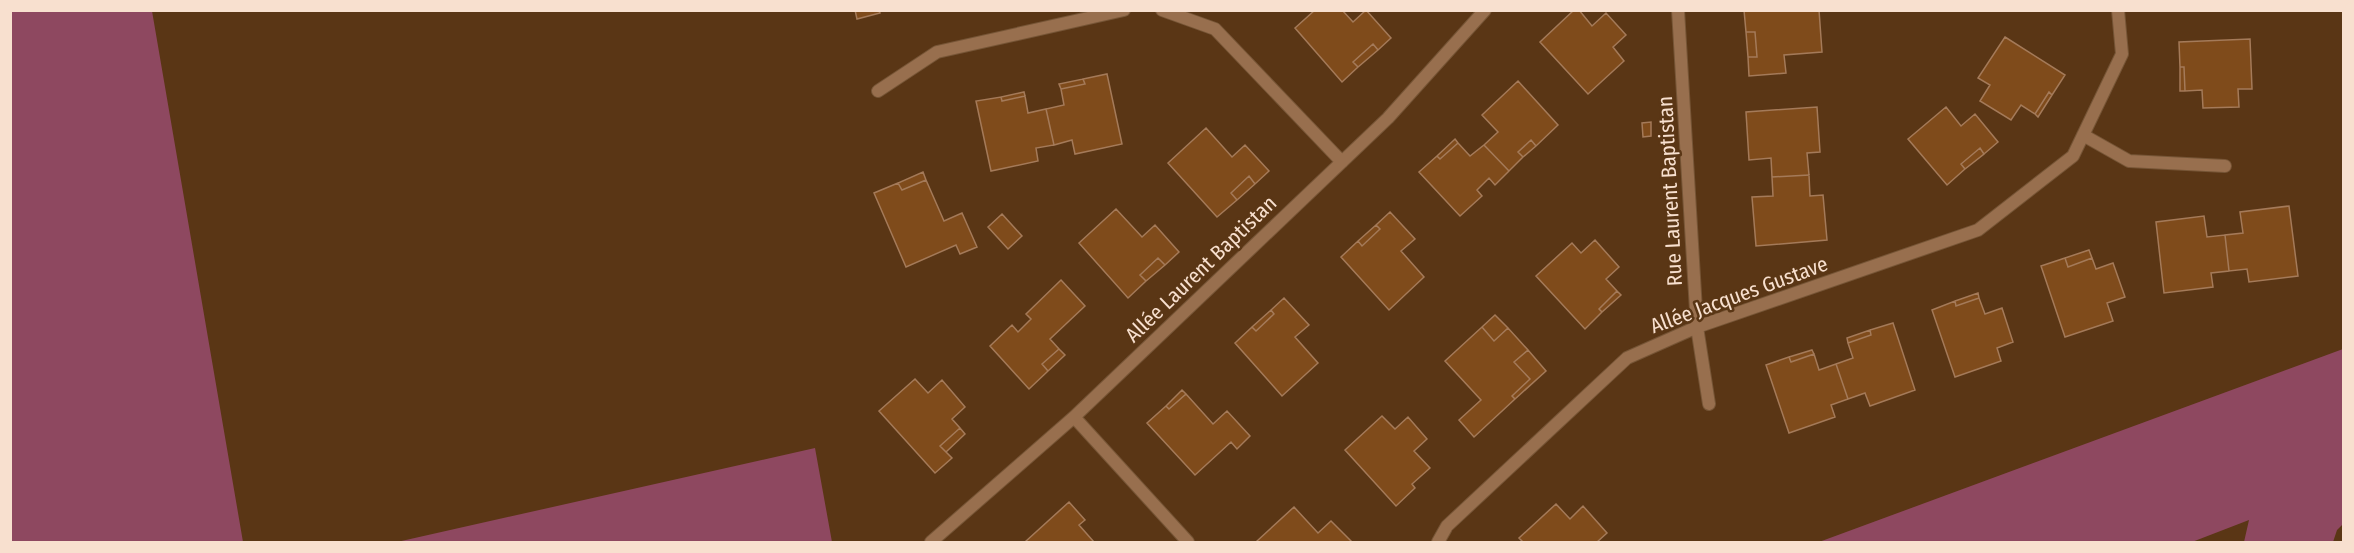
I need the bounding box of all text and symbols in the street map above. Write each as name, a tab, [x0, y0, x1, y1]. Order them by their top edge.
street label: Rue Laurent Baptistan	[1652, 95, 1688, 287]
street label: Allée Laurent Baptistan	[1120, 190, 1282, 348]
street label: Allée Jacques Gustave	[1647, 251, 1831, 339]

